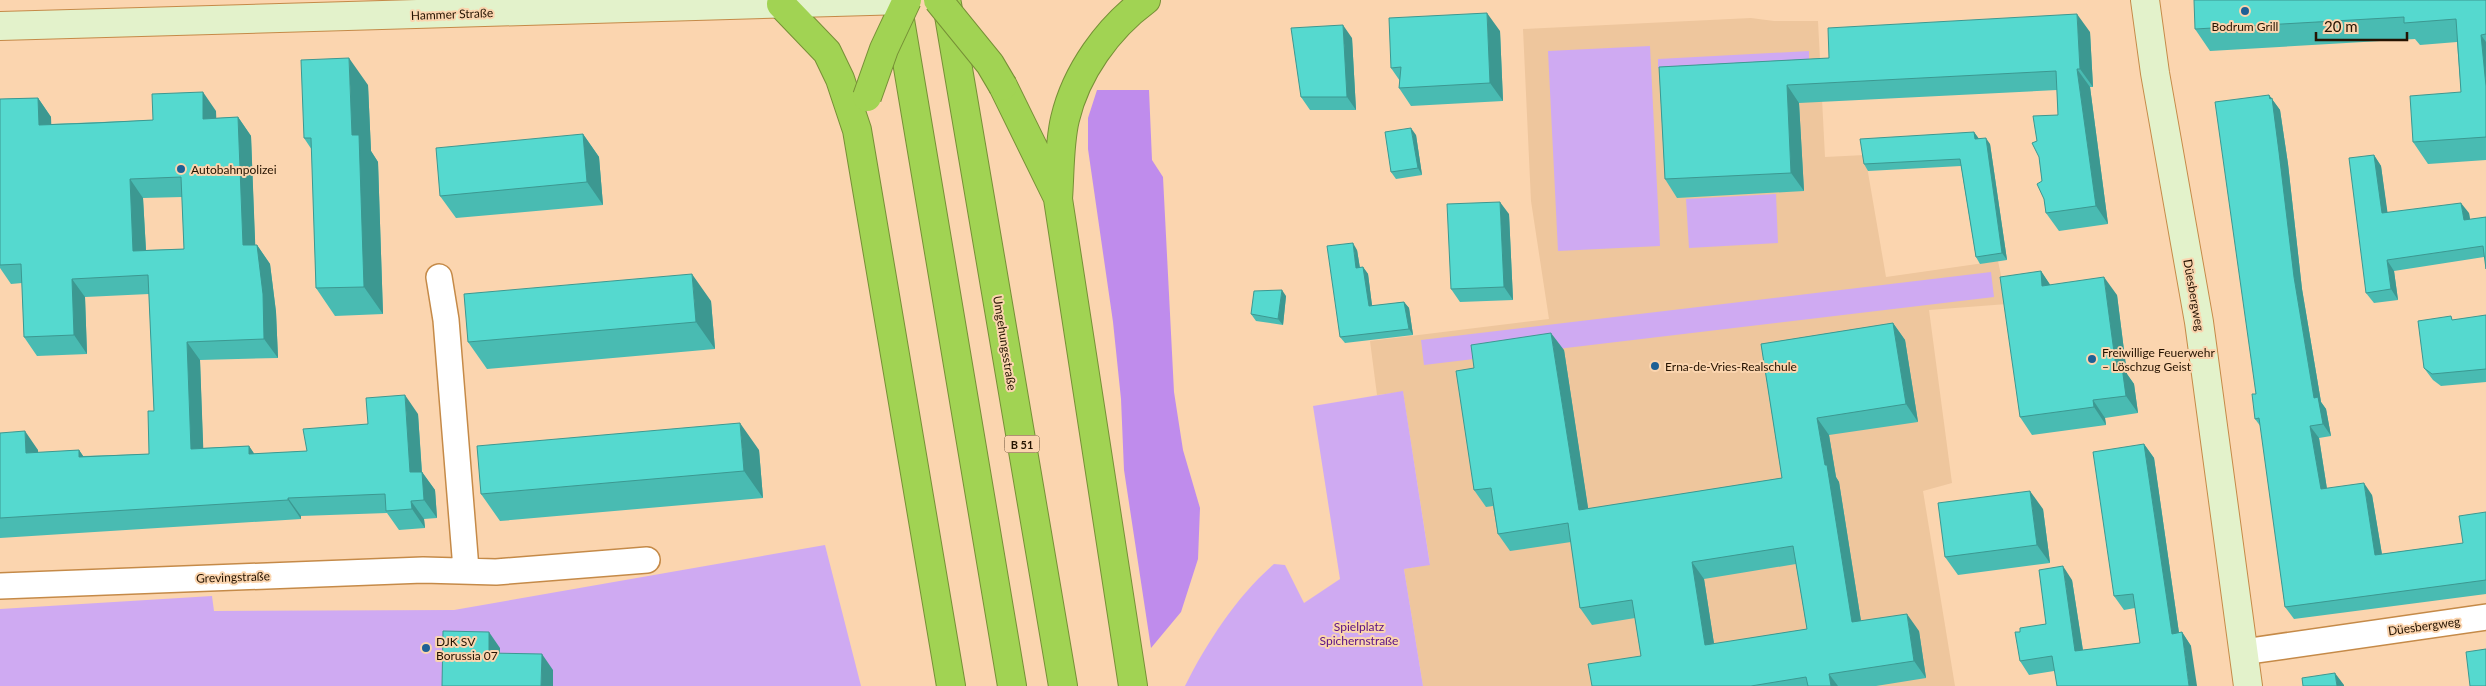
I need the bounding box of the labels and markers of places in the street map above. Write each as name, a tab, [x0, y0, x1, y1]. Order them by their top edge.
marker: Bodrum Grill	[2239, 5, 2251, 17]
place label: Bodrum Grill	[2212, 19, 2278, 34]
place label: Autobahnpolizei	[191, 162, 277, 177]
marker: Autobahnpolizei	[175, 163, 187, 175]
place label: Freiwillige Feuerwehr – Löschzug Geist	[2102, 345, 2215, 374]
marker: Freiwillige Feuerwehr – Löschzug Geist	[2086, 353, 2098, 365]
place label: Erna-de-Vries-Realschule	[1665, 359, 1797, 374]
marker: Erna-de-Vries-Realschule	[1649, 360, 1661, 372]
place label: DJK SV Borussia 07	[436, 634, 498, 663]
marker: DJK SV Borussia 07	[420, 642, 432, 654]

